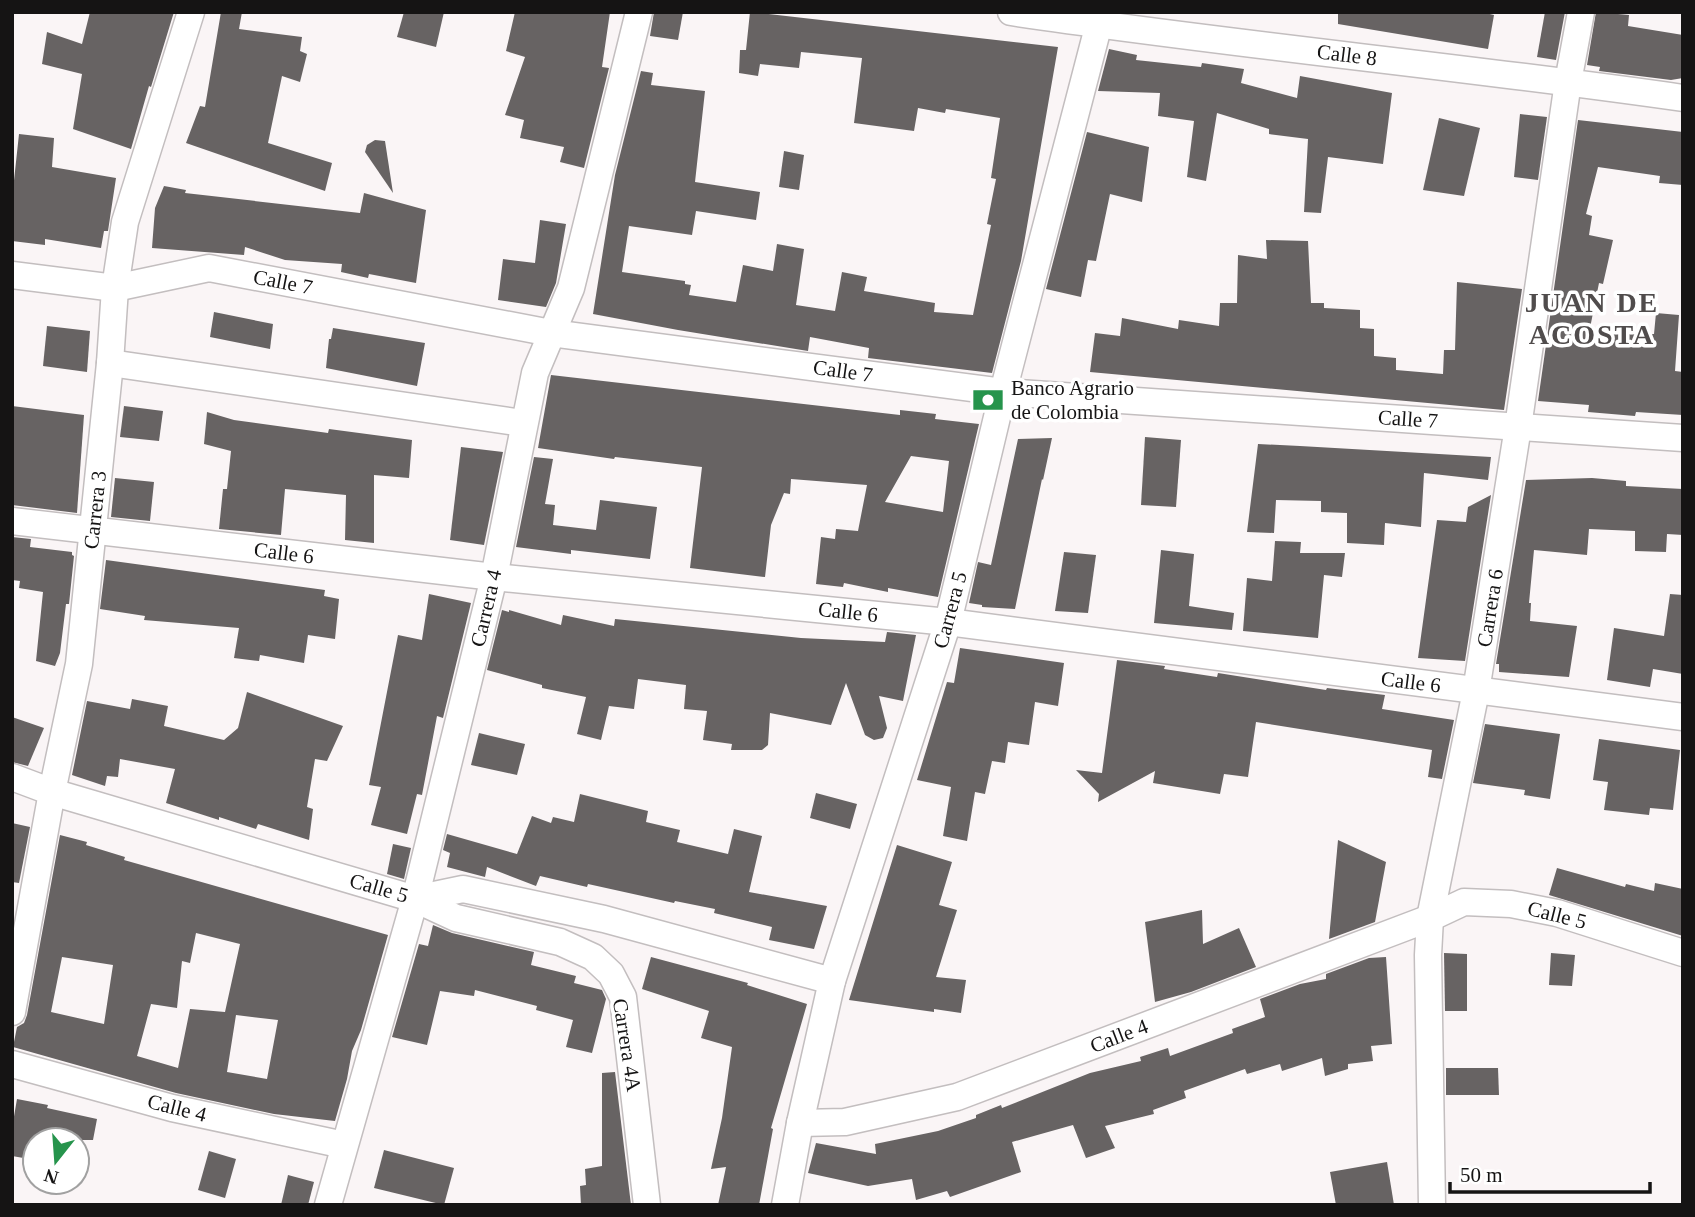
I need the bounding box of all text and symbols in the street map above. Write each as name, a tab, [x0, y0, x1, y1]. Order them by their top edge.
street label: Calle 8	[1316, 39, 1378, 71]
street label: Calle 7	[251, 264, 315, 300]
district label: JUAN DE ACOSTA	[1525, 287, 1659, 350]
street label: Calle 7	[812, 355, 874, 387]
place label: Banco Agrario de Colombia	[1011, 376, 1134, 424]
bank icon: Banco Agrario de Colombia	[971, 383, 1005, 417]
street label: Calle 7	[1377, 405, 1439, 433]
street label: Carrera 3	[79, 470, 111, 550]
street label: Calle 6	[253, 537, 315, 569]
street label: Carrera 4	[465, 566, 507, 649]
street label: Carrera 6	[1472, 567, 1508, 649]
street label: Carrera 5	[928, 569, 972, 651]
street label: Calle 6	[817, 597, 879, 627]
street label: Calle 6	[1380, 666, 1442, 698]
street label: Calle 5	[347, 868, 411, 908]
street label: Calle 5	[1525, 896, 1589, 934]
street label: Carrera 4A	[608, 997, 646, 1094]
street label: Calle 4	[1087, 1014, 1152, 1058]
street label: Calle 4	[145, 1089, 210, 1127]
north arrow	[21, 1126, 91, 1196]
scale bar	[1450, 1150, 1650, 1194]
text: 50 m	[1460, 1163, 1503, 1187]
text: N	[41, 1165, 61, 1189]

